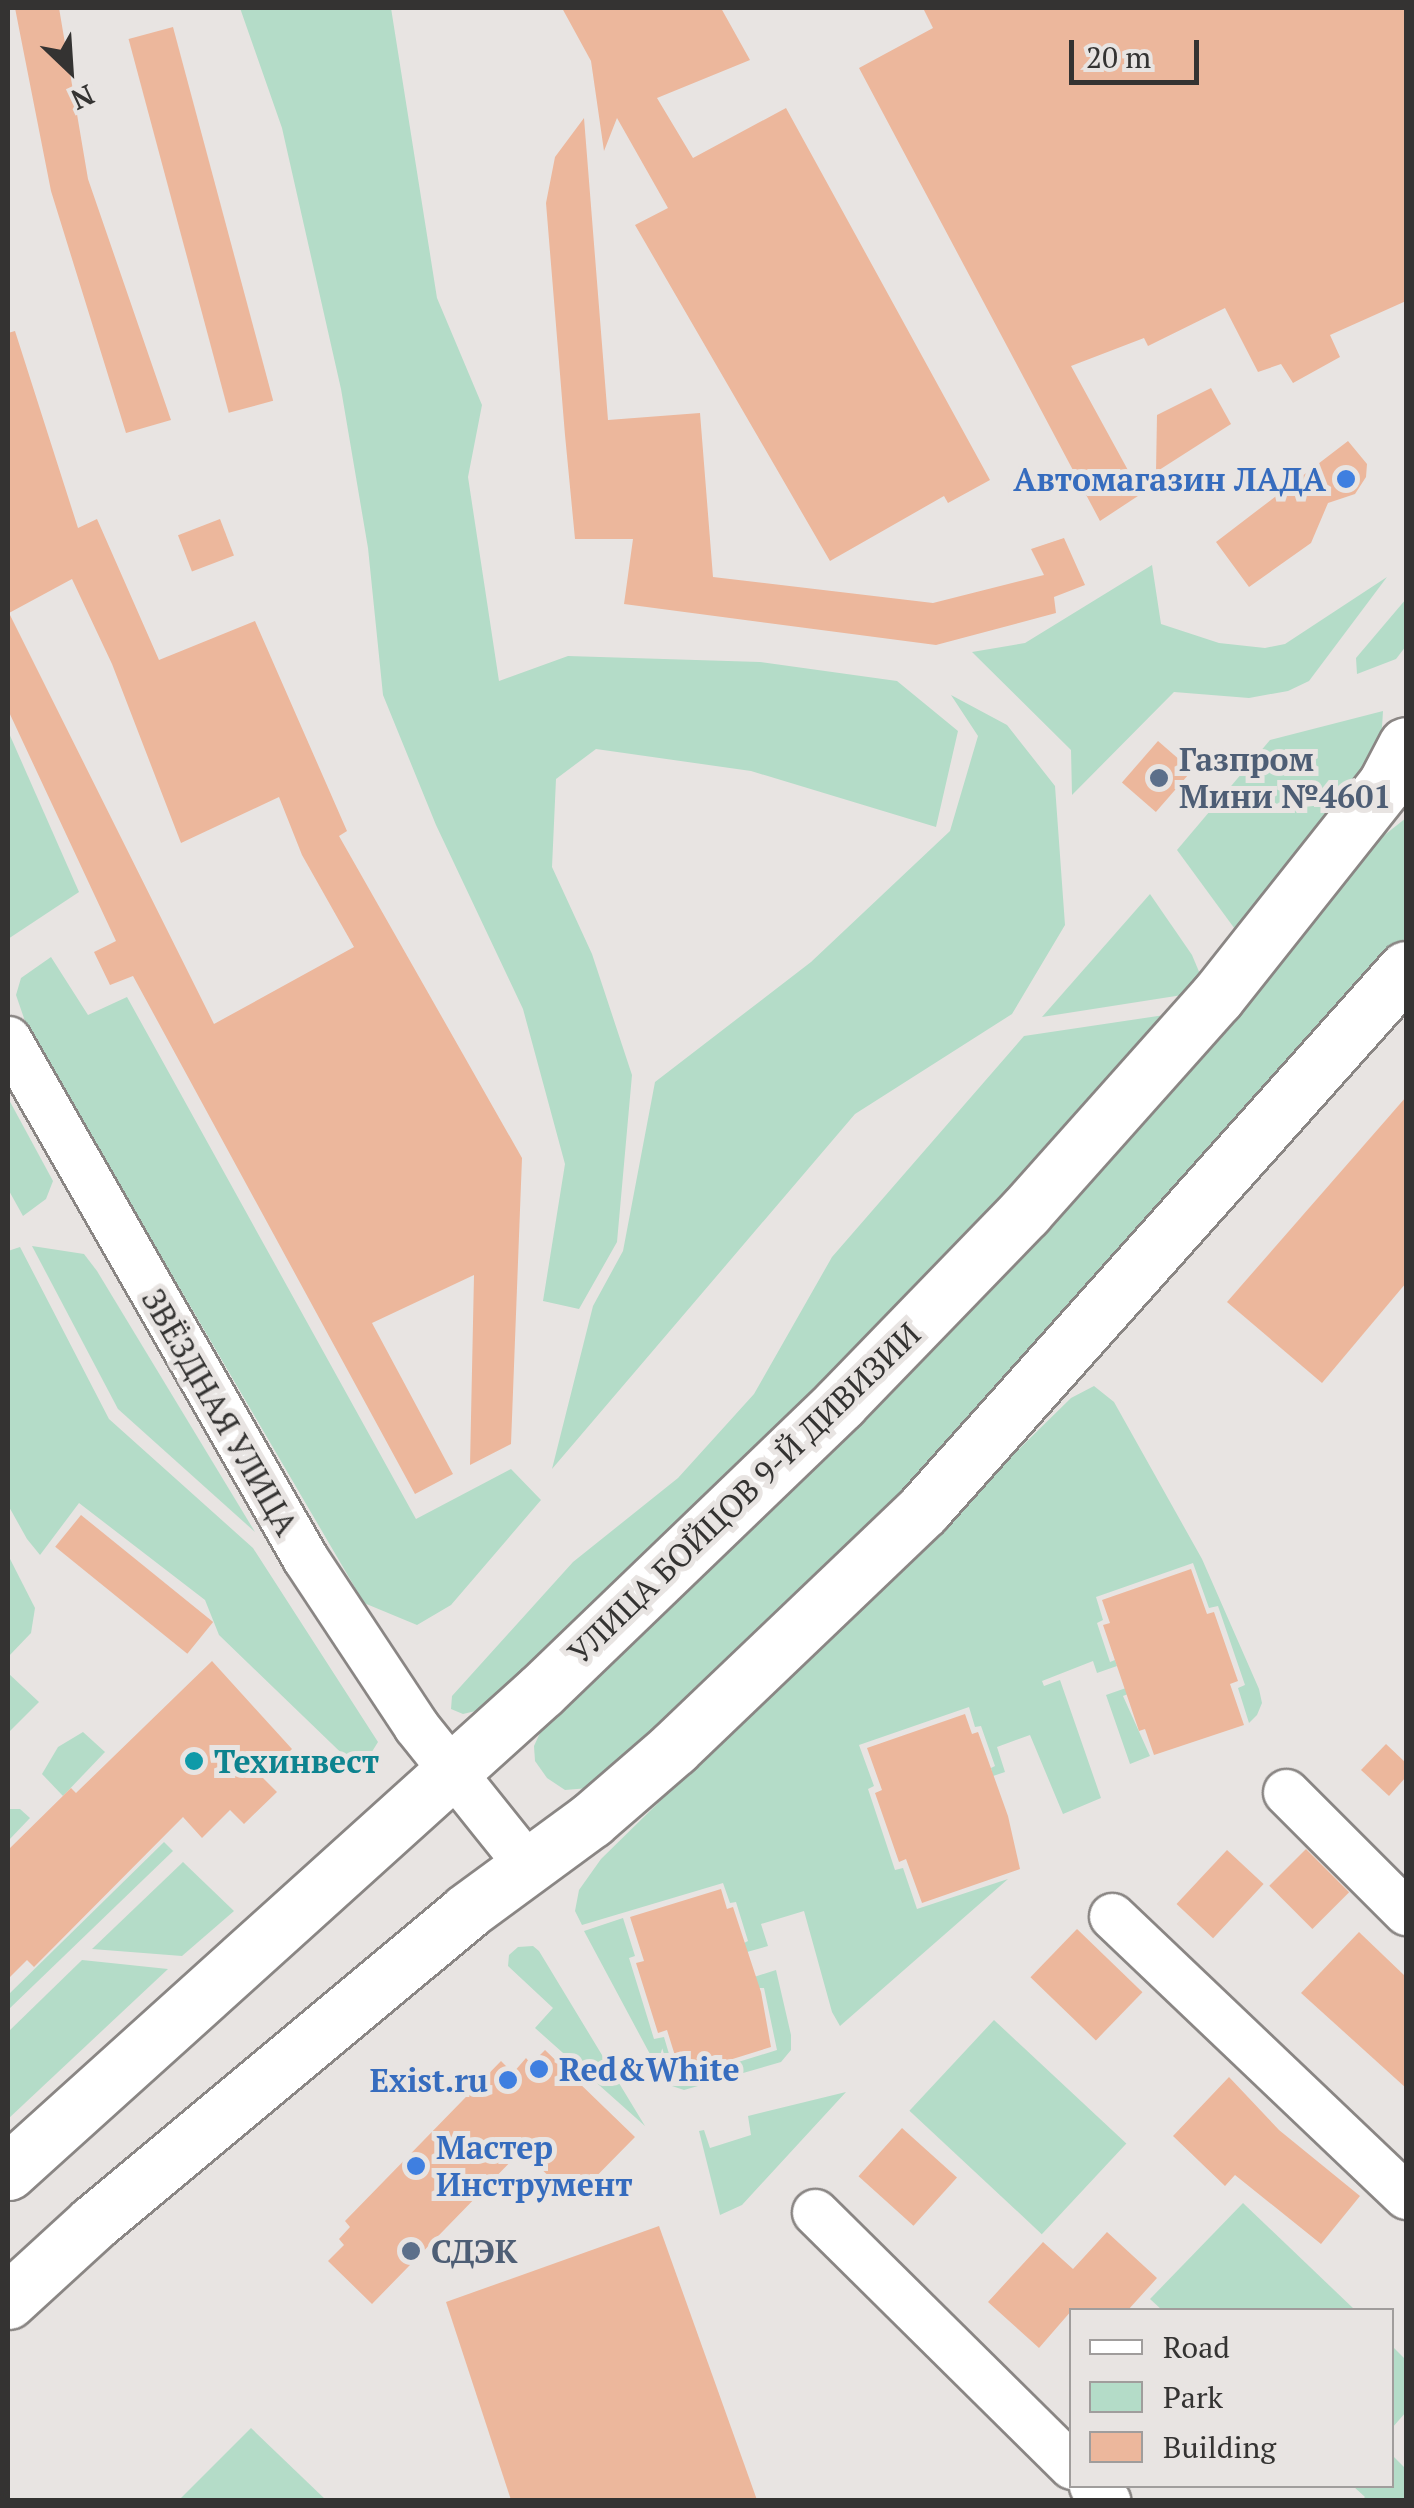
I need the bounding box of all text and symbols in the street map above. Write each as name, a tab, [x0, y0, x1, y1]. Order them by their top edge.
north arrow	[20, 20, 120, 120]
scale bar	[1074, 20, 1204, 82]
text: 20 m	[1086, 37, 1151, 77]
text: N	[65, 76, 100, 119]
place label: Автомагазин ЛАДА	[1013, 460, 1326, 498]
marker: Автомагазин ЛАДА	[1335, 468, 1357, 490]
place label: Газпром Мини №4601	[1179, 741, 1391, 816]
marker: Газпром Мини №4601	[1148, 767, 1170, 789]
street label: ЗВЁЗДНАЯ УЛИЦА	[134, 1282, 306, 1542]
street label: УЛИЦА БОЙЦОВ 9-Й ДИВИЗИИ	[560, 1314, 928, 1672]
place label: Техинвест	[214, 1742, 379, 1780]
marker: Техинвест	[183, 1750, 205, 1772]
place label: Red&White	[559, 2050, 740, 2088]
marker: Red&White	[528, 2058, 550, 2080]
place label: Exist.ru	[370, 2061, 488, 2099]
marker: Exist.ru	[497, 2069, 519, 2091]
place label: Мастер Инструмент	[436, 2129, 632, 2204]
marker: Мастер Инструмент	[405, 2155, 427, 2177]
place label: СДЭК	[431, 2232, 518, 2270]
marker: СДЭК	[400, 2240, 422, 2262]
legend	[1069, 2308, 1394, 2488]
text: Road	[1163, 2327, 1230, 2367]
text: Park	[1163, 2377, 1223, 2417]
text: Building	[1163, 2427, 1276, 2467]

